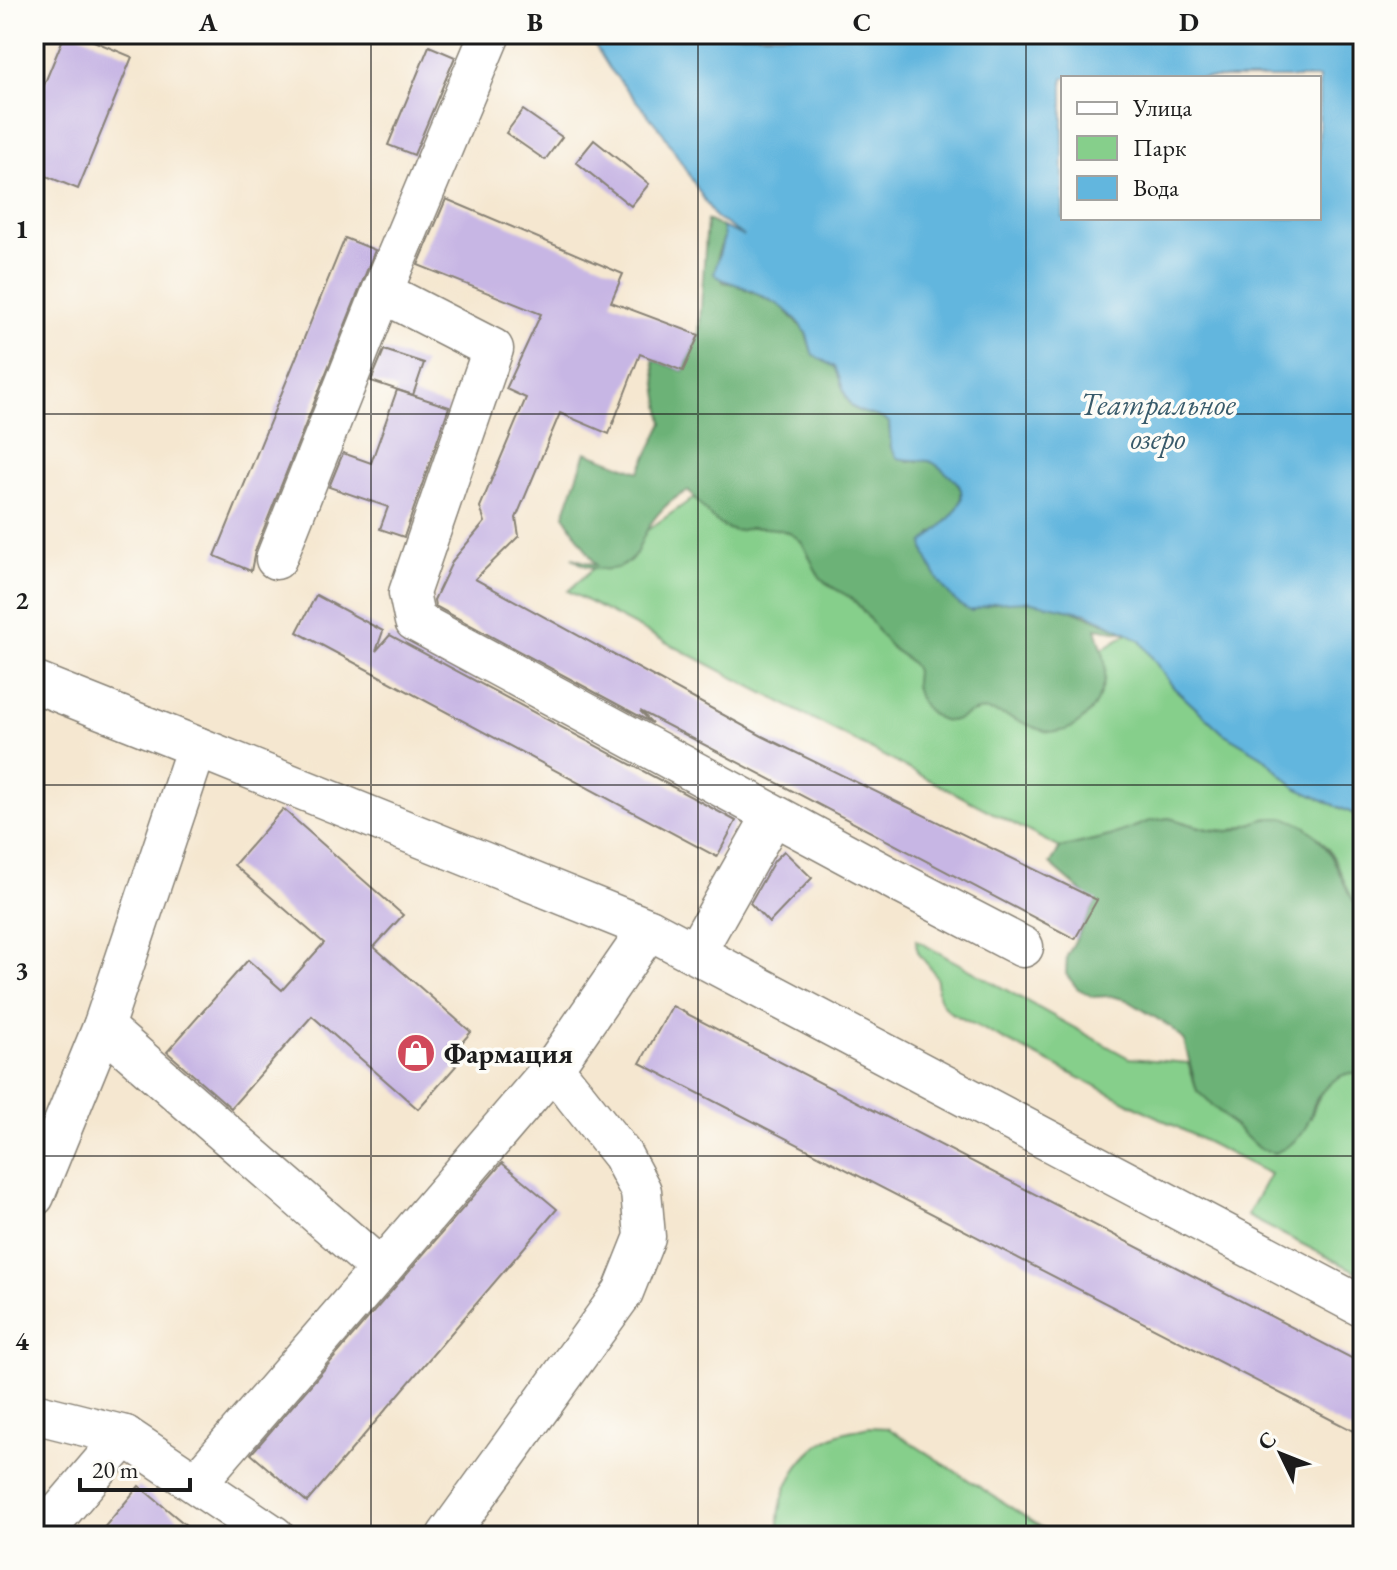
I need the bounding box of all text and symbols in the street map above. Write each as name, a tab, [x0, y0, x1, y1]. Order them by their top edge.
text: A	[198, 5, 218, 39]
text: B	[527, 5, 543, 39]
text: C	[853, 5, 871, 39]
text: D	[1179, 5, 1199, 39]
legend	[1061, 76, 1321, 220]
text: Улица	[1132, 92, 1192, 123]
text: Парк	[1133, 132, 1187, 163]
text: Вода	[1133, 172, 1179, 203]
text: 1	[15, 212, 29, 246]
water label: Театральное озеро	[1080, 385, 1236, 458]
text: 2	[15, 583, 29, 617]
text: 3	[15, 953, 29, 987]
shop icon: Фармация	[395, 1032, 437, 1074]
place label: Фармация	[444, 1035, 573, 1071]
text: 4	[15, 1324, 29, 1358]
north arrow	[1241, 1414, 1321, 1494]
text: С	[1251, 1425, 1283, 1456]
scale bar	[80, 1442, 190, 1492]
text: 20 m	[92, 1454, 139, 1485]

